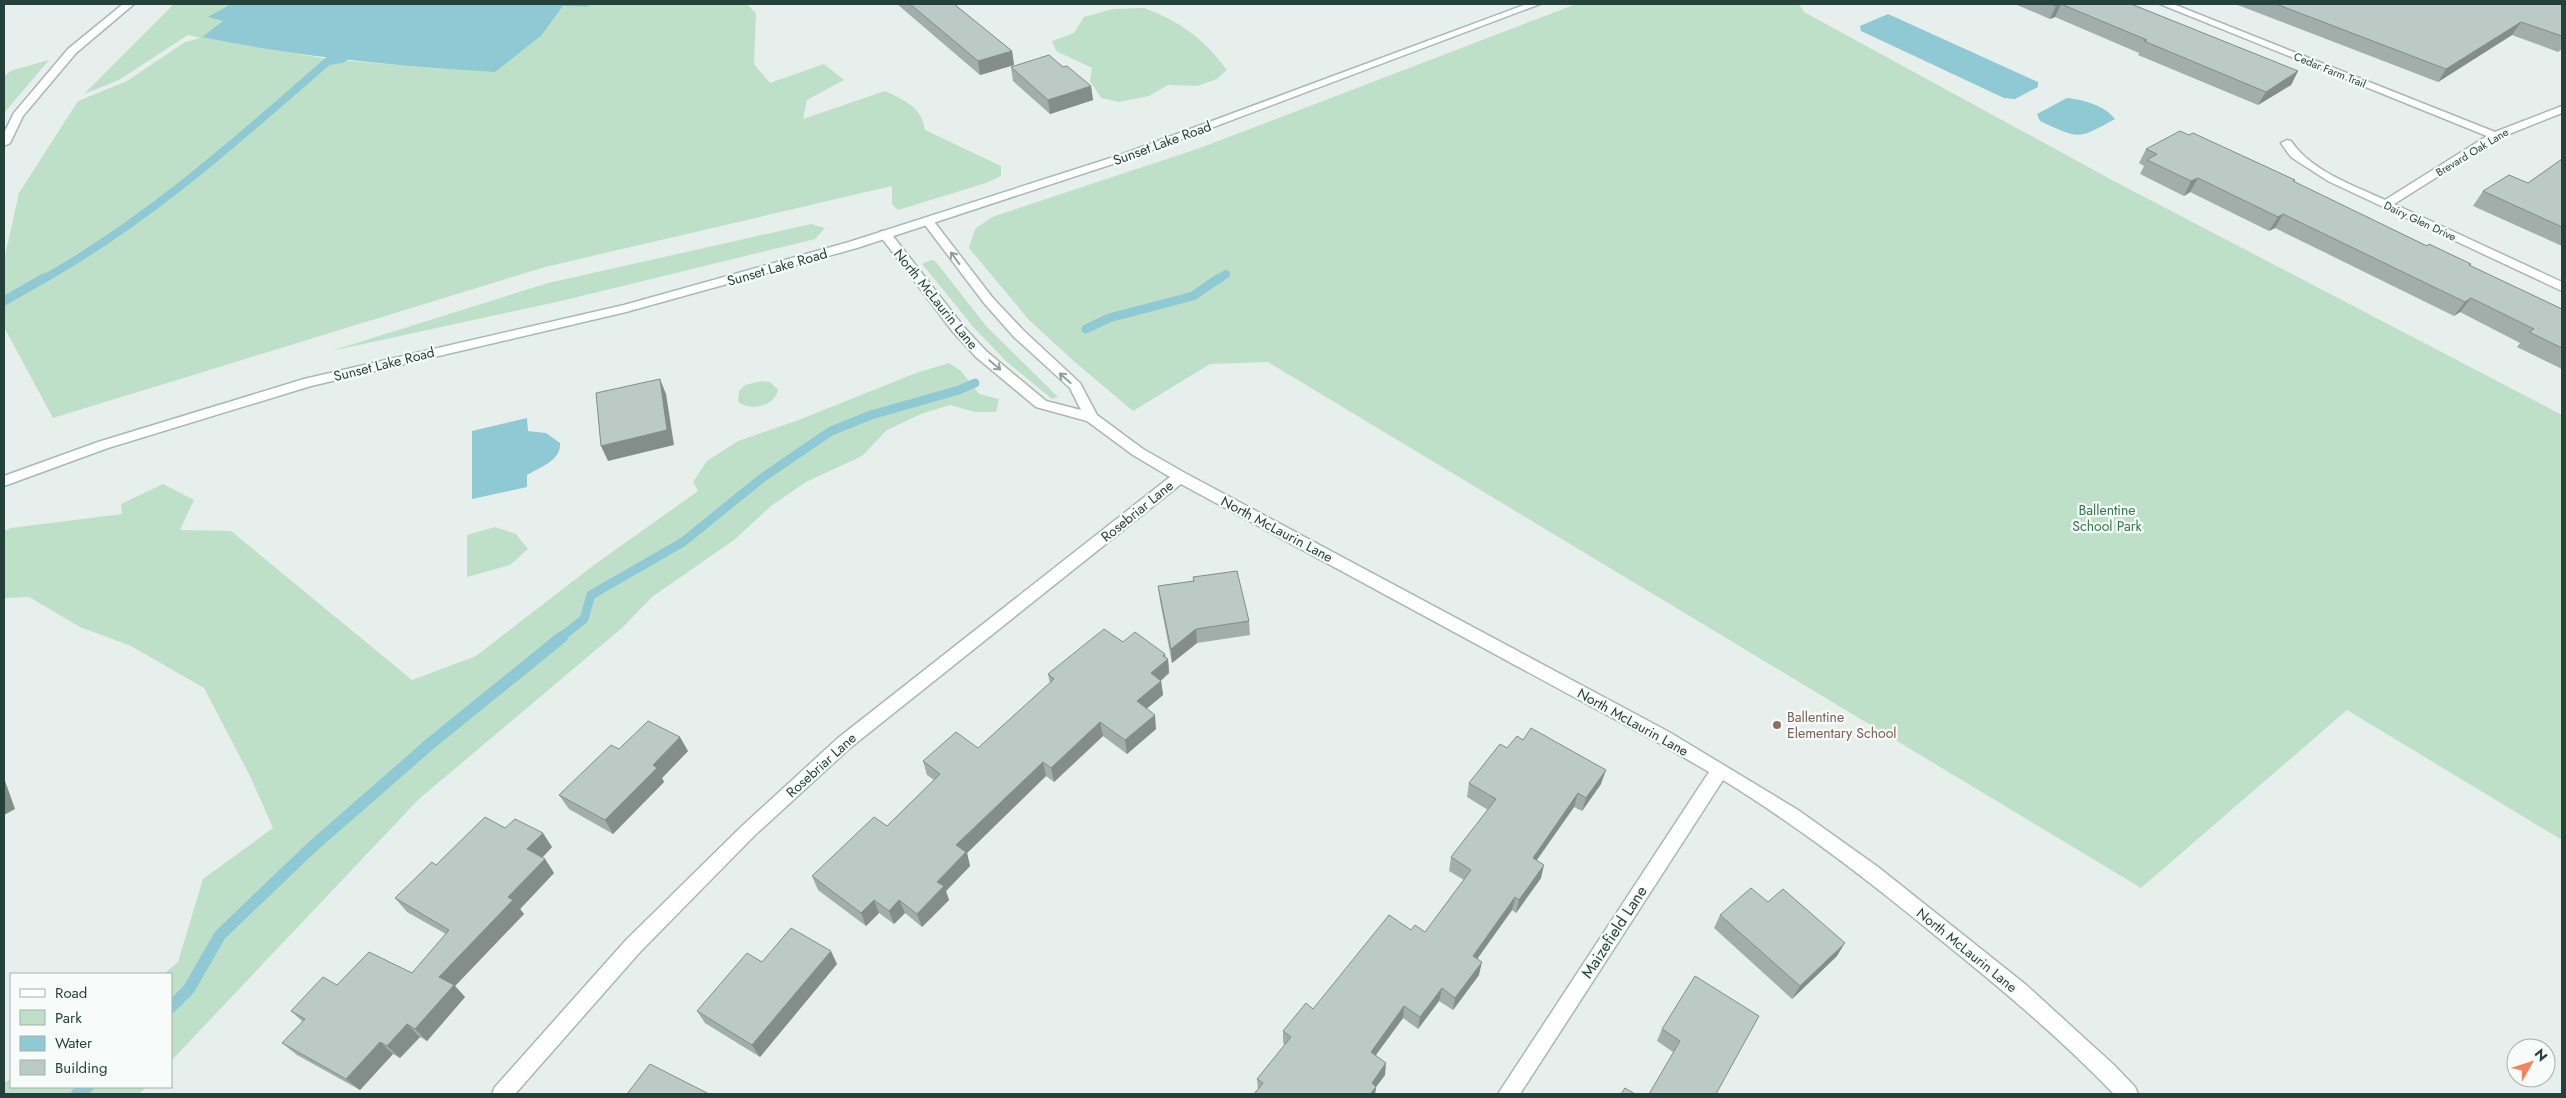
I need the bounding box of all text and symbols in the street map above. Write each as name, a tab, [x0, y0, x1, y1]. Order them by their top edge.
street label: Cedar Farm Trail	[2291, 48, 2369, 92]
street label: Sunset Lake Road	[1110, 116, 1214, 170]
street label: Brevard Oak Lane	[2433, 124, 2512, 180]
street label: Dairy Glen Drive	[2381, 197, 2459, 245]
street label: Sunset Lake Road	[725, 243, 829, 291]
street label: North McLaurin Lane	[889, 244, 983, 354]
one-way arrow	[950, 251, 960, 265]
street label: Sunset Lake Road	[331, 342, 437, 386]
one-way arrow	[988, 360, 1001, 371]
one-way arrow	[1059, 372, 1072, 383]
street label: Rosebriar Lane	[1096, 476, 1178, 546]
street label: North McLaurin Lane	[1217, 491, 1337, 567]
park label: Ballentine School Park	[2072, 500, 2143, 536]
street label: North McLaurin Lane	[1574, 683, 1692, 761]
place label: Ballentine Elementary School	[1787, 707, 1897, 743]
marker: Ballentine Elementary School	[1771, 719, 1783, 731]
street label: Rosebriar Lane	[782, 728, 860, 802]
street label: Maizefield Lane	[1575, 881, 1653, 983]
street label: North McLaurin Lane	[1912, 903, 2022, 997]
legend	[10, 973, 172, 1088]
text: Road	[55, 982, 87, 1004]
text: Park	[55, 1007, 82, 1029]
text: Water	[55, 1032, 93, 1054]
north arrow	[2506, 1038, 2556, 1088]
text: N	[2530, 1044, 2552, 1065]
text: Building	[55, 1057, 107, 1079]

